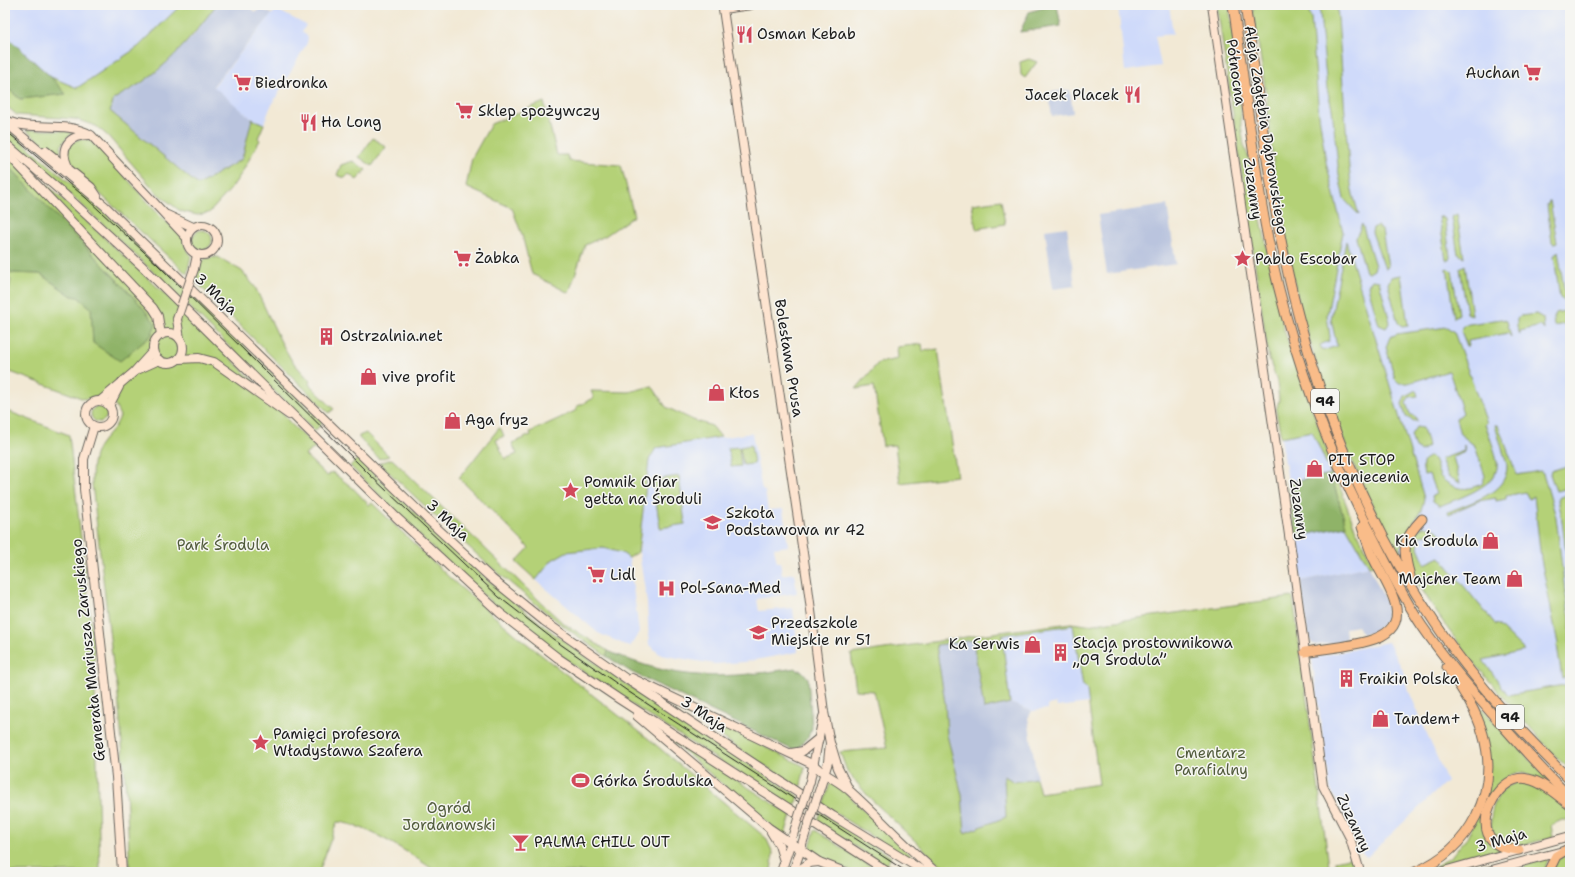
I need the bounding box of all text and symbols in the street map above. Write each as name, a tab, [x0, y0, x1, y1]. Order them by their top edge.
restaurant icon: Osman Kebab	[734, 24, 754, 44]
place label: Osman Kebab	[757, 24, 856, 44]
street label: Aleja Zagłębia Dąbrowskiego	[1240, 24, 1292, 236]
street label: Północna	[1221, 38, 1251, 107]
place label: Auchan	[1466, 63, 1520, 83]
supermarket icon: Auchan	[1523, 63, 1543, 83]
supermarket icon: Biedronka	[232, 73, 252, 93]
place label: Biedronka	[255, 73, 328, 93]
place label: Jacek Placek	[1025, 85, 1119, 105]
restaurant icon: Jacek Placek	[1122, 85, 1142, 105]
supermarket icon: Sklep spożywczy	[455, 101, 475, 121]
place label: Sklep spożywczy	[478, 101, 600, 121]
restaurant icon: Ha Long	[298, 112, 318, 132]
place label: Ha Long	[321, 112, 381, 132]
street label: Zuzanny	[1239, 157, 1267, 221]
supermarket icon: Żabka	[452, 248, 472, 268]
place label: Żabka	[475, 248, 520, 268]
place icon: Pablo Escobar	[1232, 249, 1252, 269]
place label: Pablo Escobar	[1255, 249, 1357, 269]
street label: 3 Maja	[190, 269, 242, 320]
street label: Bolesława Prusa	[770, 298, 808, 419]
building icon: Ostrzalnia.net	[317, 326, 337, 346]
place label: Ostrzalnia.net	[340, 326, 443, 346]
shop icon: vive profit	[359, 367, 379, 387]
place label: vive profit	[382, 367, 456, 387]
shop icon: Kłos	[706, 383, 726, 403]
place label: Kłos	[729, 383, 760, 403]
road number: 94	[1311, 389, 1339, 413]
shop icon: Aga fryz	[442, 410, 462, 430]
place label: Aga fryz	[465, 410, 529, 430]
place label: PIT STOP wgniecenia	[1328, 450, 1410, 487]
shop icon: PIT STOP wgniecenia	[1305, 459, 1325, 479]
place label: Pomnik Ofiar getta na Środuli	[584, 472, 702, 509]
street label: Zuzanny	[1285, 477, 1313, 541]
place icon: Pomnik Ofiar getta na Środuli	[561, 481, 581, 501]
street label: 3 Maja	[422, 495, 474, 546]
place label: Szkoła Podstawowa nr 42	[726, 503, 865, 540]
school or university icon: Szkoła Podstawowa nr 42	[703, 512, 723, 532]
place label: Kia Środula	[1395, 530, 1479, 551]
shop icon: Kia Środula	[1481, 531, 1501, 551]
park label: Park Środula	[177, 534, 270, 555]
street label: Generała Mariusza Zaruskiego	[66, 538, 110, 762]
supermarket icon: Lidl	[587, 565, 607, 585]
place label: Lidl	[610, 565, 636, 585]
place label: Majcher Team	[1399, 569, 1501, 589]
shop icon: Majcher Team	[1504, 569, 1524, 589]
hospital icon: Pol-Sana-Med	[657, 578, 677, 598]
place label: Pol-Sana-Med	[680, 578, 781, 598]
place label: Przedszkole Miejskie nr 51	[771, 613, 871, 650]
school or university icon: Przedszkole Miejskie nr 51	[748, 622, 768, 642]
place label: Stacja prostownikowa „09 Środula”	[1072, 633, 1234, 670]
place label: Ka Serwis	[949, 634, 1020, 654]
shop icon: Ka Serwis	[1023, 634, 1043, 654]
building icon: Stacja prostownikowa „09 Środula”	[1050, 642, 1070, 662]
building icon: Fraikin Polska	[1336, 669, 1356, 689]
place label: Fraikin Polska	[1359, 669, 1460, 689]
street label: 3 Maja	[677, 691, 732, 737]
road number: 94	[1496, 705, 1524, 729]
shop icon: Tandem+	[1371, 709, 1391, 729]
place label: Tandem+	[1394, 709, 1461, 729]
place label: Pamięci profesora Władysława Szafera	[273, 724, 423, 761]
place icon: Pamięci profesora Władysława Szafera	[250, 733, 270, 753]
park label: Cmentarz Parafialny	[1174, 743, 1248, 780]
place label: Górka Środulska	[593, 770, 714, 791]
sports icon: Górka Środulska	[570, 771, 590, 791]
street label: Zuzanny	[1332, 791, 1376, 855]
park label: Ogród Jordanowski	[402, 798, 496, 835]
street label: 3 Maja	[1473, 823, 1530, 857]
bar icon: PALMA CHILL OUT	[511, 832, 531, 852]
place label: PALMA CHILL OUT	[534, 832, 670, 852]

